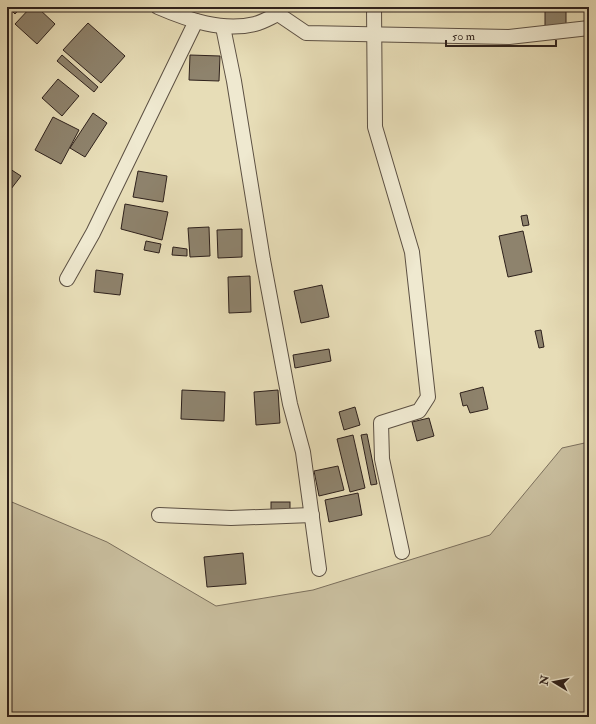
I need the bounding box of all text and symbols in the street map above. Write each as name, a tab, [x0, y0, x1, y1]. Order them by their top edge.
scale bar	[446, 22, 556, 48]
text: 50 m	[452, 29, 476, 44]
north arrow	[534, 662, 574, 702]
text: N	[537, 673, 552, 687]

